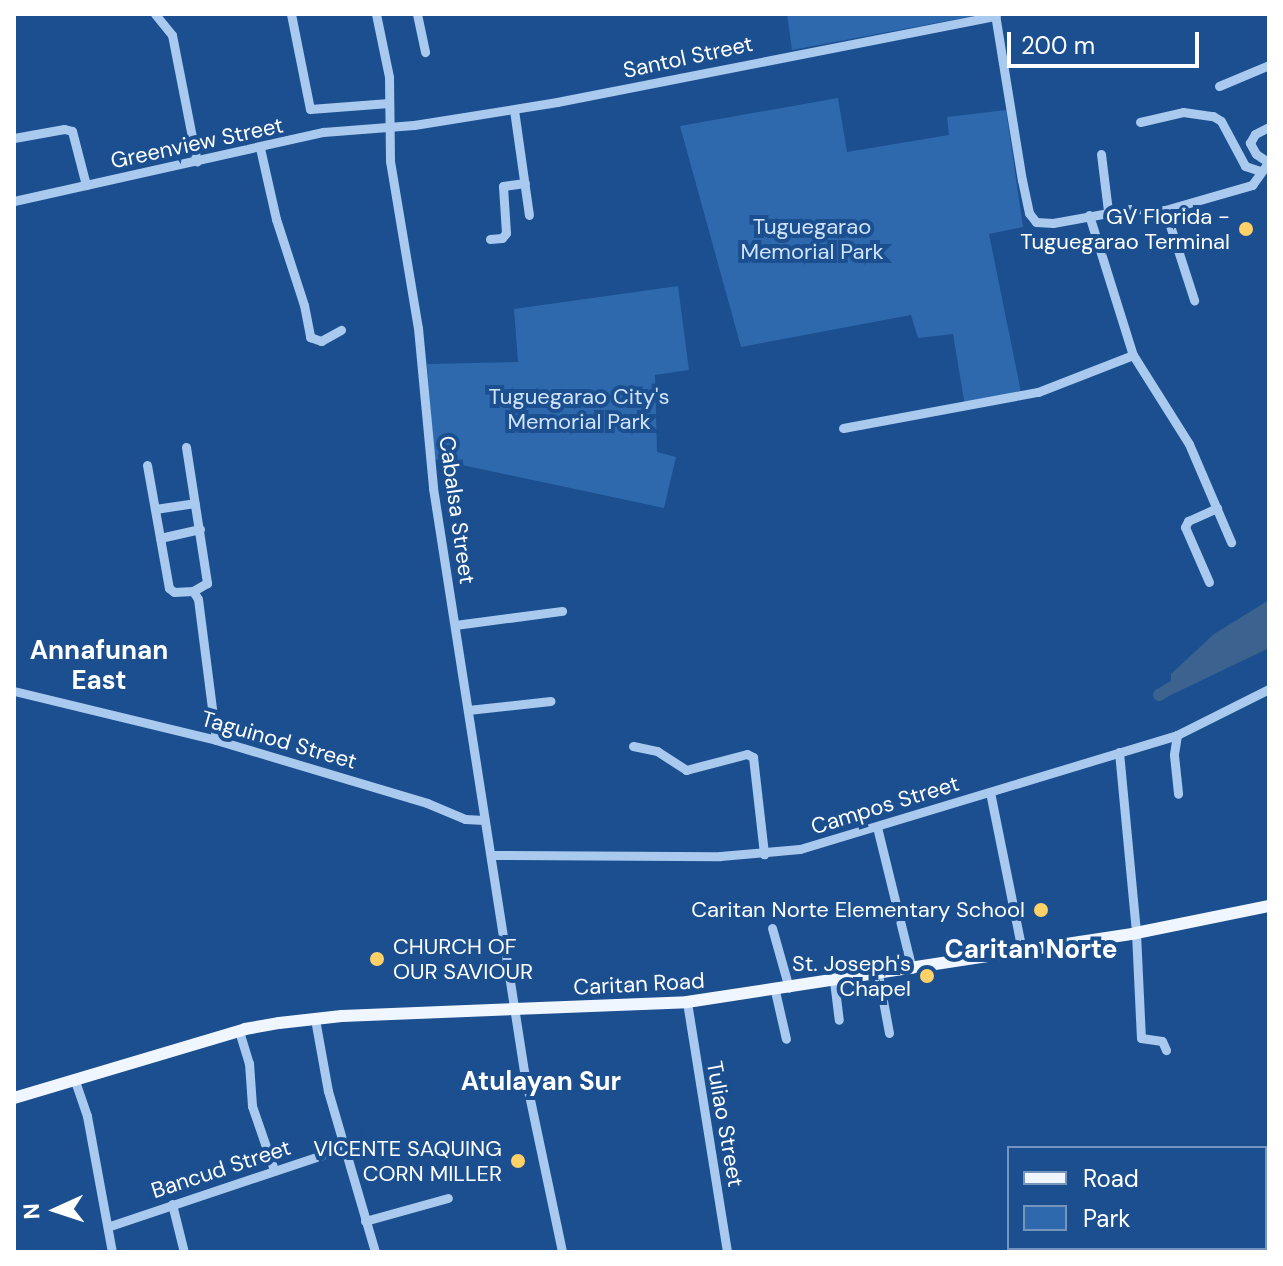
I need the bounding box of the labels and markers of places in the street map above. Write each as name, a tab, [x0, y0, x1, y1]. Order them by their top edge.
place label: GV Florida - Tuguegarao Terminal	[1020, 203, 1230, 254]
marker: GV Florida - Tuguegarao Terminal	[1237, 220, 1255, 238]
place label: Caritan Norte Elementary School	[691, 897, 1025, 923]
marker: Caritan Norte Elementary School	[1032, 901, 1050, 919]
place label: CHURCH OF OUR SAVIOUR	[393, 933, 533, 984]
marker: CHURCH OF OUR SAVIOUR	[368, 950, 386, 968]
place label: St. Joseph's Chapel	[792, 950, 911, 1002]
marker: St. Joseph's Chapel	[918, 967, 936, 985]
place label: VICENTE SAQUING CORN MILLER	[313, 1135, 502, 1186]
marker: VICENTE SAQUING CORN MILLER	[509, 1152, 527, 1170]

